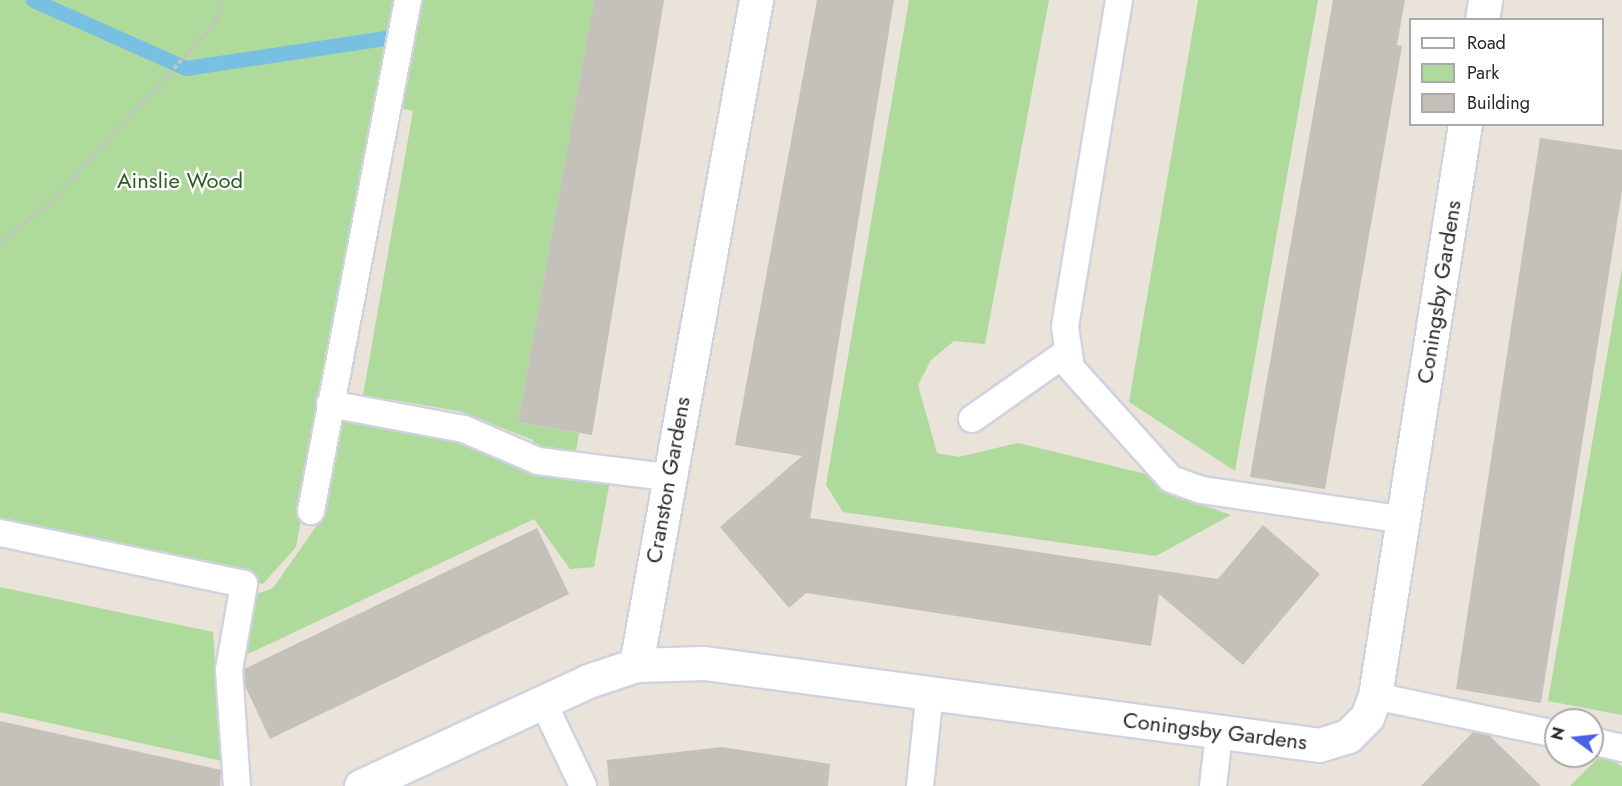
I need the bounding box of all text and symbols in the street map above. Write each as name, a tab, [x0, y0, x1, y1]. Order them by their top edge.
legend	[1409, 18, 1604, 126]
text: Road	[1467, 30, 1506, 56]
text: Park	[1467, 60, 1499, 86]
text: Building	[1467, 90, 1530, 116]
park label: Ainslie Wood	[117, 168, 243, 194]
street label: Coningsby Gardens	[1411, 198, 1467, 386]
street label: Cranston Gardens	[640, 395, 696, 565]
street label: Coningsby Gardens	[1121, 707, 1309, 755]
north arrow	[1544, 708, 1604, 768]
text: N	[1545, 725, 1571, 743]

